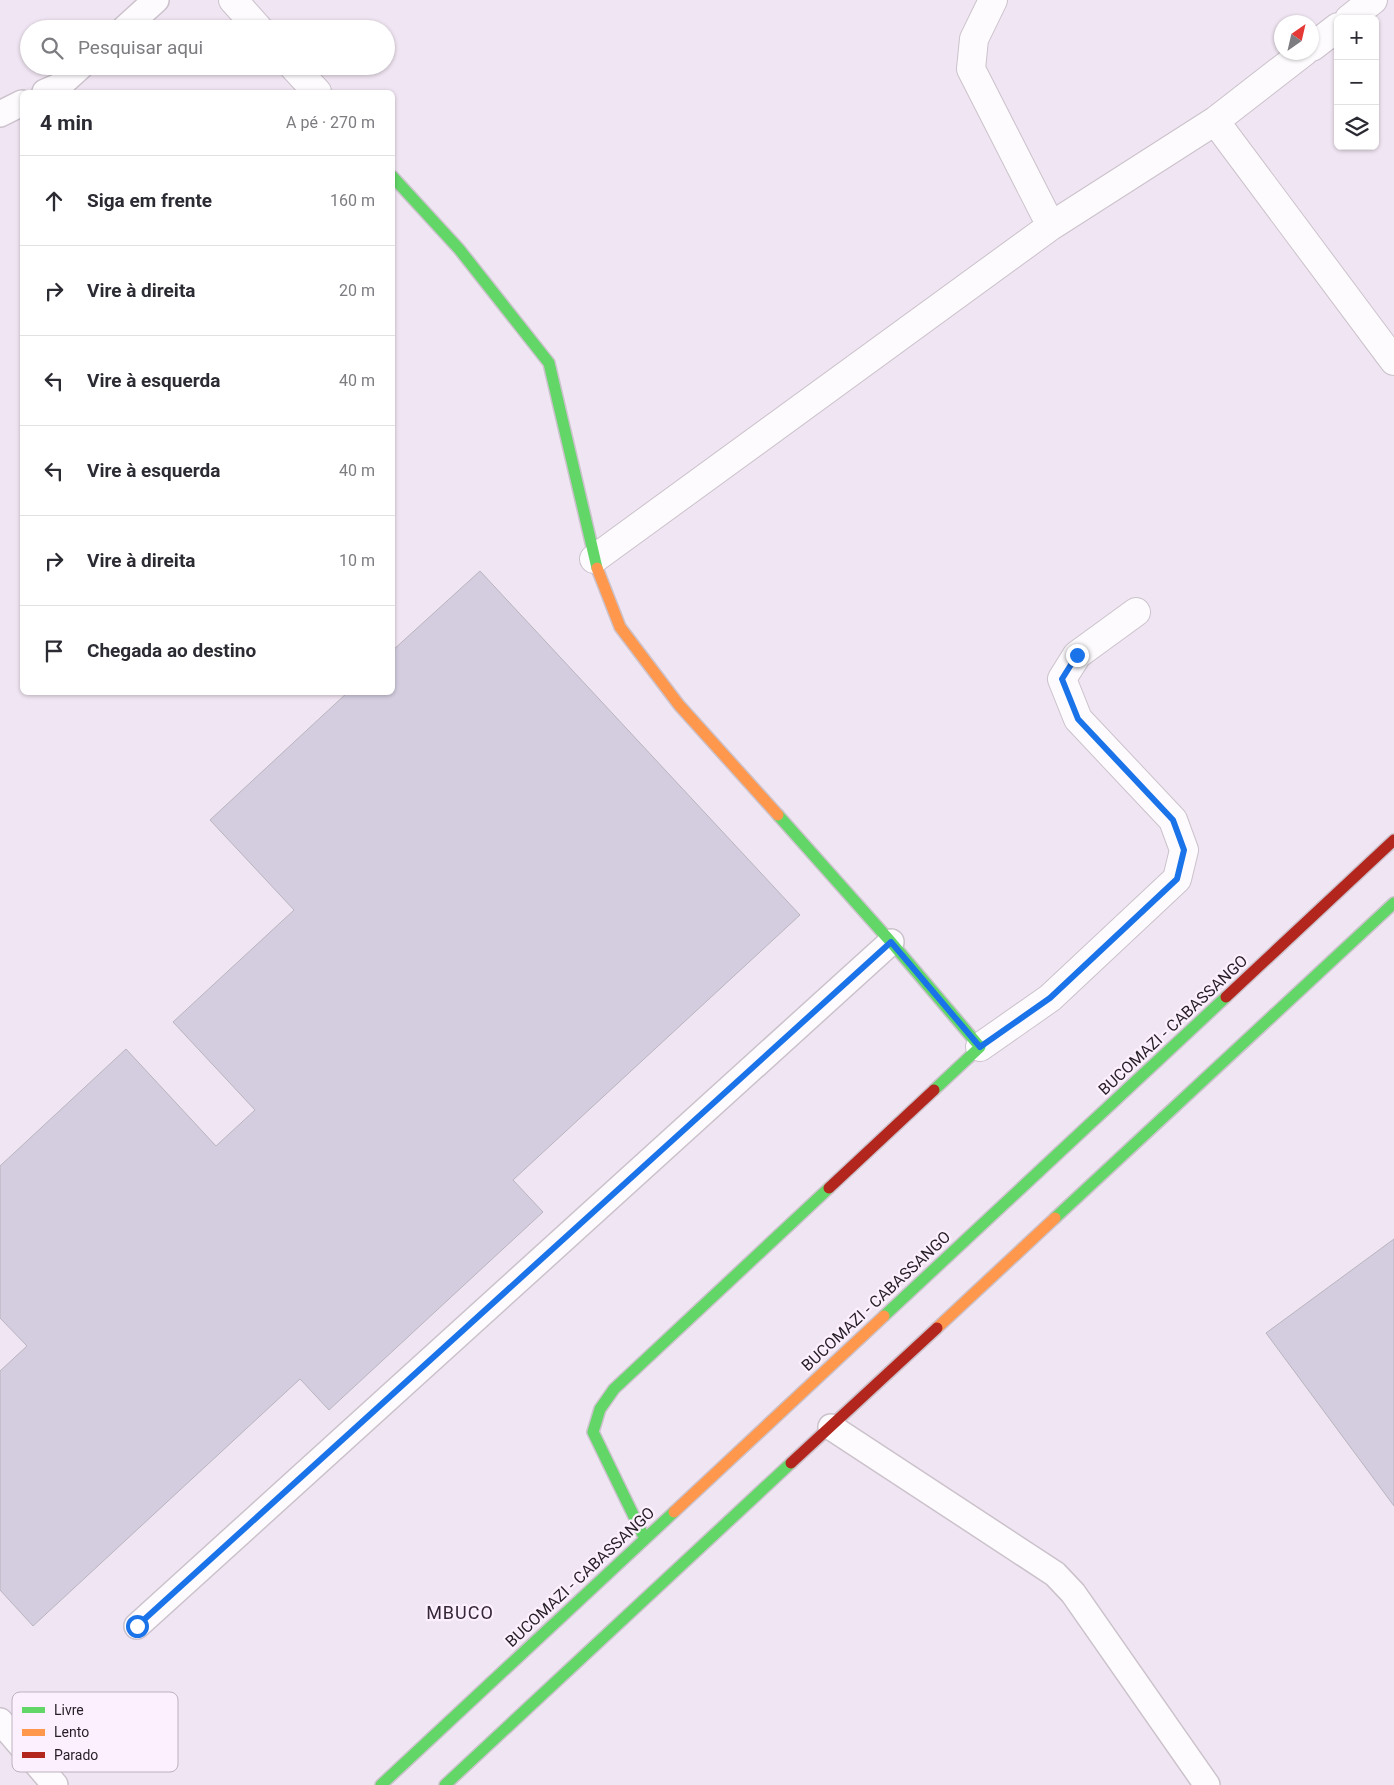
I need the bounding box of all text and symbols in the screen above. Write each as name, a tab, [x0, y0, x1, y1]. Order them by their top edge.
north arrow	[1274, 15, 1319, 60]
map controls	[1334, 15, 1379, 150]
button: +	[1334, 15, 1379, 60]
search box	[20, 20, 395, 75]
icon: search	[38, 34, 66, 62]
text: Pesquisar aqui	[78, 36, 203, 59]
button: −	[1334, 60, 1379, 105]
button: layers	[1334, 105, 1379, 150]
text: 4 min	[40, 111, 93, 135]
text: A pé · 270 m	[286, 113, 375, 132]
icon: ahead	[40, 187, 68, 215]
text: Siga em frente	[87, 189, 212, 212]
text: 160 m	[330, 191, 375, 210]
icon: right	[40, 277, 68, 305]
text: Vire à direita	[87, 279, 196, 302]
text: 20 m	[339, 281, 375, 300]
icon: left	[40, 367, 68, 395]
text: Vire à esquerda	[87, 369, 220, 392]
text: 40 m	[339, 371, 375, 390]
icon: left	[40, 457, 68, 485]
text: Vire à esquerda	[87, 459, 220, 482]
text: 40 m	[339, 461, 375, 480]
icon: right	[40, 547, 68, 575]
text: Vire à direita	[87, 549, 196, 572]
text: 10 m	[339, 551, 375, 570]
icon: arrive	[40, 637, 68, 665]
text: Chegada ao destino	[87, 639, 256, 662]
route end	[1066, 644, 1089, 667]
street label: BUCOMAZI - CABASSANGO	[1095, 951, 1251, 1099]
street label: BUCOMAZI - CABASSANGO	[798, 1227, 954, 1375]
street label: BUCOMAZI - CABASSANGO	[502, 1503, 658, 1651]
district label: MBUCO	[426, 1602, 494, 1623]
route start	[126, 1615, 149, 1638]
legend	[12, 1692, 178, 1772]
text: Livre	[54, 1702, 84, 1718]
text: Lento	[54, 1724, 89, 1740]
text: Parado	[54, 1747, 98, 1763]

